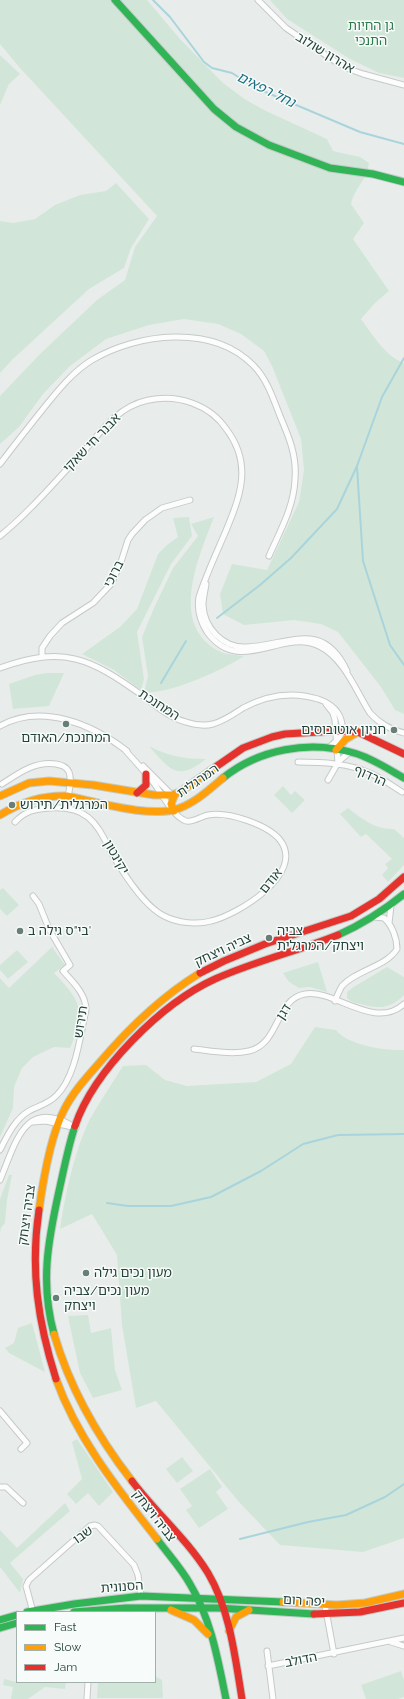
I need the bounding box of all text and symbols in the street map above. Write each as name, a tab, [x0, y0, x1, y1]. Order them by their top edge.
park label: גן החיות התנכי	[348, 18, 394, 49]
street label: אהרון שולוב	[293, 29, 357, 77]
water label: נחל רפאים	[234, 69, 298, 111]
street label: אבנר חי שאקי	[60, 410, 124, 476]
street label: ברוכי	[101, 558, 127, 590]
street label: המחנכת	[136, 686, 182, 724]
marker: המחנכת/האודם	[61, 719, 71, 729]
place label: חניון אוטובוסים	[301, 722, 386, 738]
marker: חניון אוטובוסים	[389, 725, 399, 735]
place label: המחנכת/האודם	[21, 730, 111, 746]
street label: המרגלית	[174, 761, 222, 801]
street label: הרדוף	[351, 762, 389, 790]
place label: המרגלית/תירוש	[20, 797, 108, 813]
marker: המרגלית/תירוש	[7, 800, 17, 810]
street label: יקינטון	[100, 837, 132, 877]
street label: אודם	[256, 865, 286, 897]
place label: בי"ס גילה ב'	[28, 923, 91, 939]
place label: צביה ויצחק/המרגלית	[277, 923, 364, 954]
marker: בי"ס גילה ב'	[15, 926, 25, 936]
street label: צביה ויצחק	[192, 930, 254, 970]
marker: צביה ויצחק/המרגלית	[264, 933, 274, 943]
street label: דגן	[273, 1001, 295, 1023]
street label: תירוש	[71, 1005, 91, 1039]
street label: צביה ויצחק	[15, 1184, 39, 1246]
place label: מעון נכים גילה	[94, 1265, 172, 1281]
marker: מעון נכים גילה	[81, 1268, 91, 1278]
place label: מעון נכים/צביה ויצחק	[64, 1283, 149, 1314]
marker: מעון נכים/צביה ויצחק	[51, 1293, 61, 1303]
street label: צביה ויצחק	[129, 1487, 179, 1545]
street label: שבו	[70, 1523, 96, 1547]
street label: הסנונית	[100, 1578, 144, 1596]
street label: יפה רום	[282, 1592, 326, 1610]
legend	[16, 1611, 156, 1683]
text: Fast	[54, 1620, 77, 1634]
text: Slow	[54, 1640, 81, 1654]
street label: הדולב	[283, 1649, 319, 1671]
text: Jam	[54, 1660, 77, 1674]

